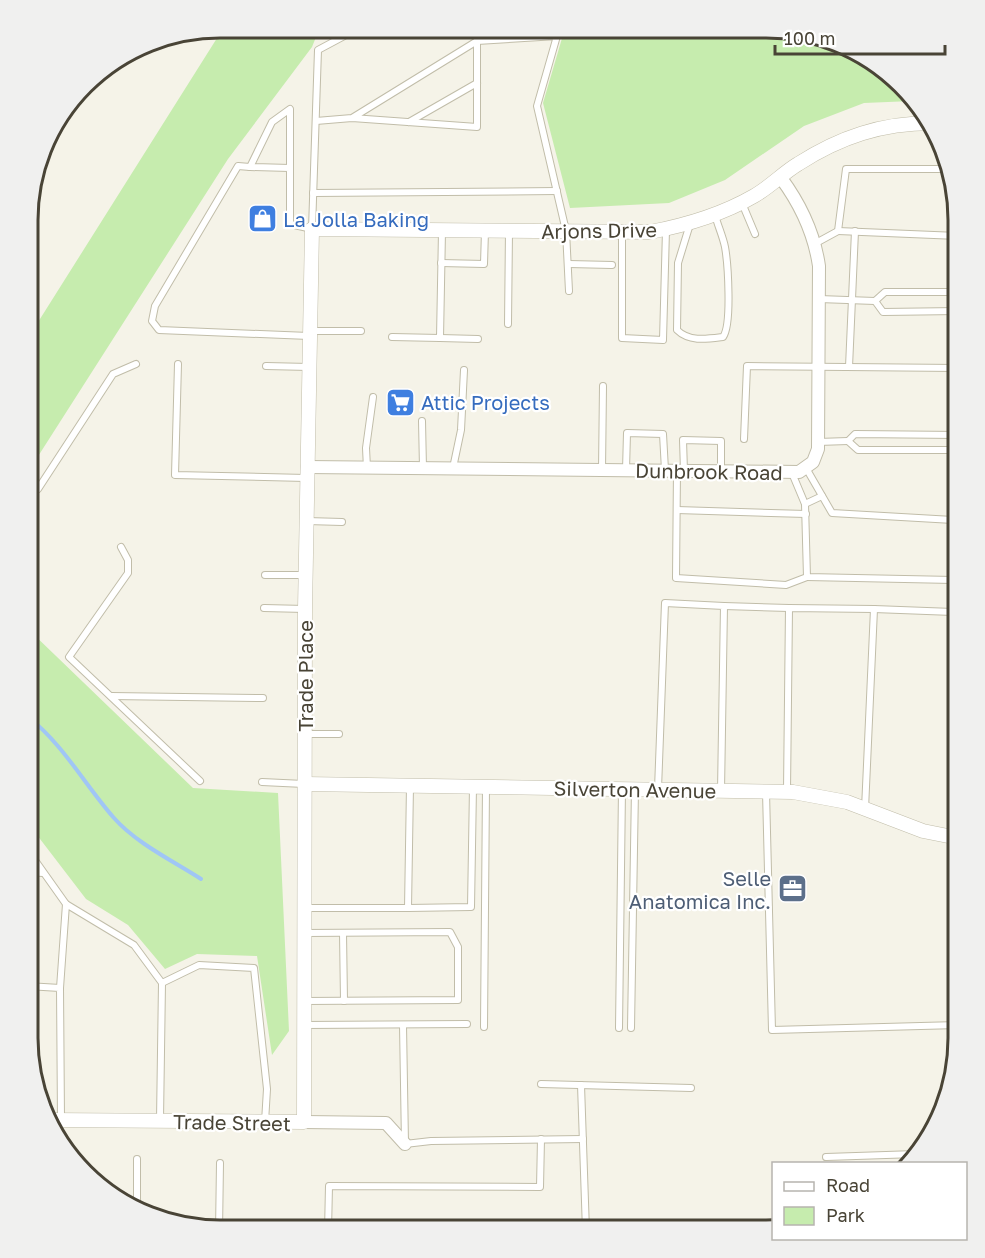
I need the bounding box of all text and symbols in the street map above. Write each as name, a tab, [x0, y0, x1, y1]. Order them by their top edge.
scale bar	[775, 18, 944, 56]
text: 100 m	[784, 27, 835, 49]
shop icon: La Jolla Baking	[246, 203, 278, 235]
place label: La Jolla Baking	[283, 207, 429, 231]
street label: Arjons Drive	[541, 217, 657, 243]
supermarket icon: Attic Projects	[384, 386, 416, 418]
place label: Attic Projects	[421, 390, 550, 414]
street label: Dunbrook Road	[635, 458, 783, 484]
street label: Trade Place	[293, 620, 317, 732]
street label: Silverton Avenue	[553, 776, 717, 802]
place label: Selle Anatomica Inc.	[629, 866, 771, 913]
office icon: Selle Anatomica Inc.	[776, 873, 808, 905]
street label: Trade Street	[173, 1109, 291, 1135]
legend	[772, 1162, 967, 1240]
text: Road	[826, 1174, 870, 1196]
text: Park	[826, 1204, 865, 1226]

